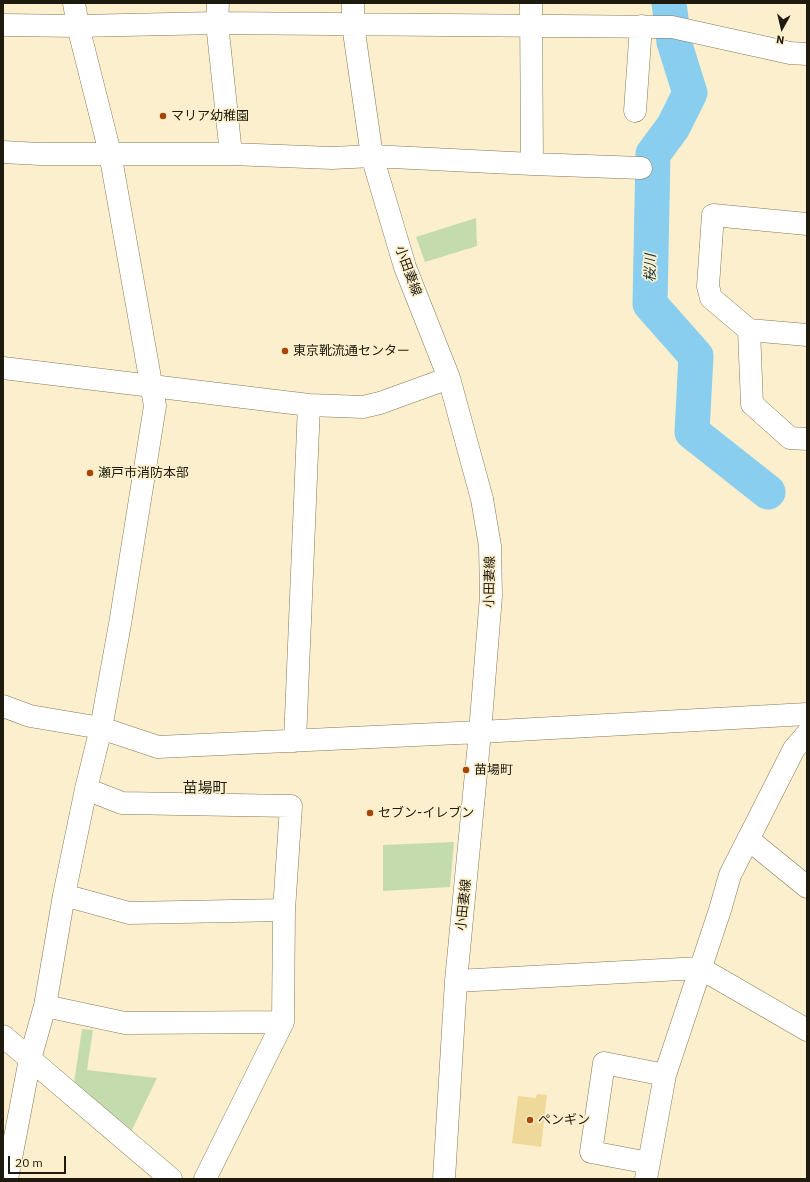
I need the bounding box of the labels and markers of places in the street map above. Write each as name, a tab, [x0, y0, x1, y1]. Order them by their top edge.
place label: マリア幼稚園	[171, 108, 249, 124]
marker: マリア幼稚園	[158, 111, 168, 121]
place label: 東京靴流通センター	[293, 343, 410, 359]
marker: 東京靴流通センター	[280, 346, 290, 356]
place label: 瀬戸市消防本部	[98, 465, 189, 481]
marker: 瀬戸市消防本部	[85, 468, 95, 478]
place label: 苗場町	[474, 762, 513, 778]
marker: 苗場町	[461, 765, 471, 775]
place label: セブン-イレブン	[378, 805, 474, 821]
marker: セブン-イレブン	[365, 808, 375, 818]
place label: ペンギン	[538, 1112, 590, 1128]
marker: ペンギン	[525, 1115, 535, 1125]

